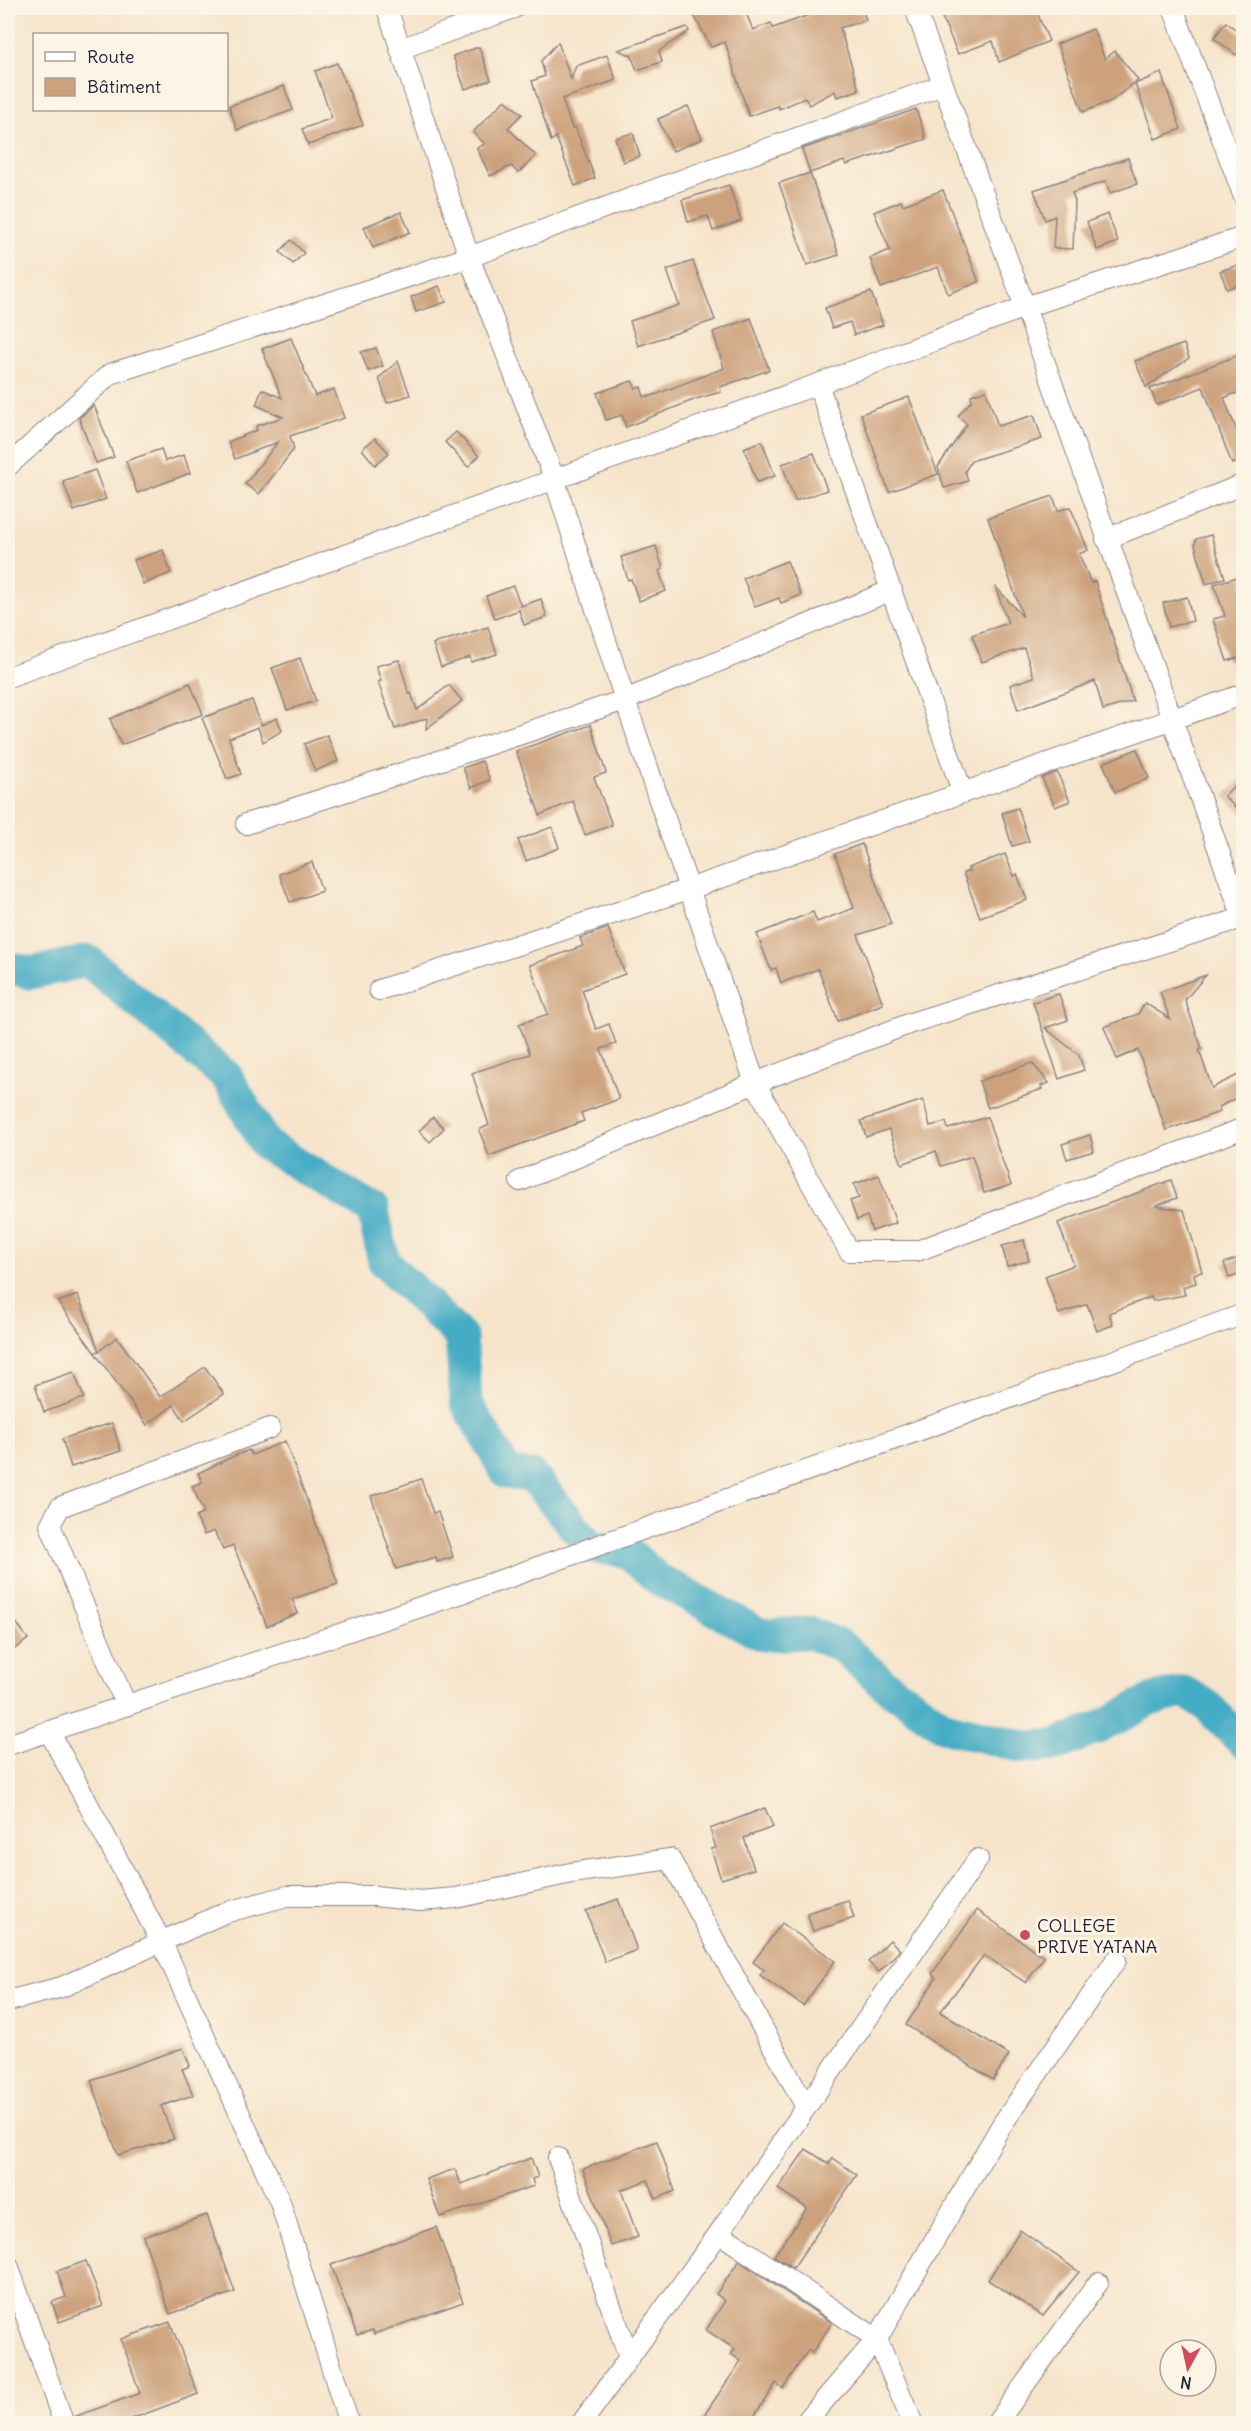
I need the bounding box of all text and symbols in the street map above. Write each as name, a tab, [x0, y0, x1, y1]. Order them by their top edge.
legend	[33, 33, 228, 111]
text: Route	[87, 45, 135, 68]
text: Bâtiment	[87, 75, 161, 98]
place label: COLLEGE PRIVE YATANA	[1037, 1914, 1157, 1958]
marker: COLLEGE PRIVE YATANA	[1018, 1928, 1032, 1942]
north arrow	[1158, 2338, 1218, 2398]
text: N	[1179, 2372, 1193, 2394]

